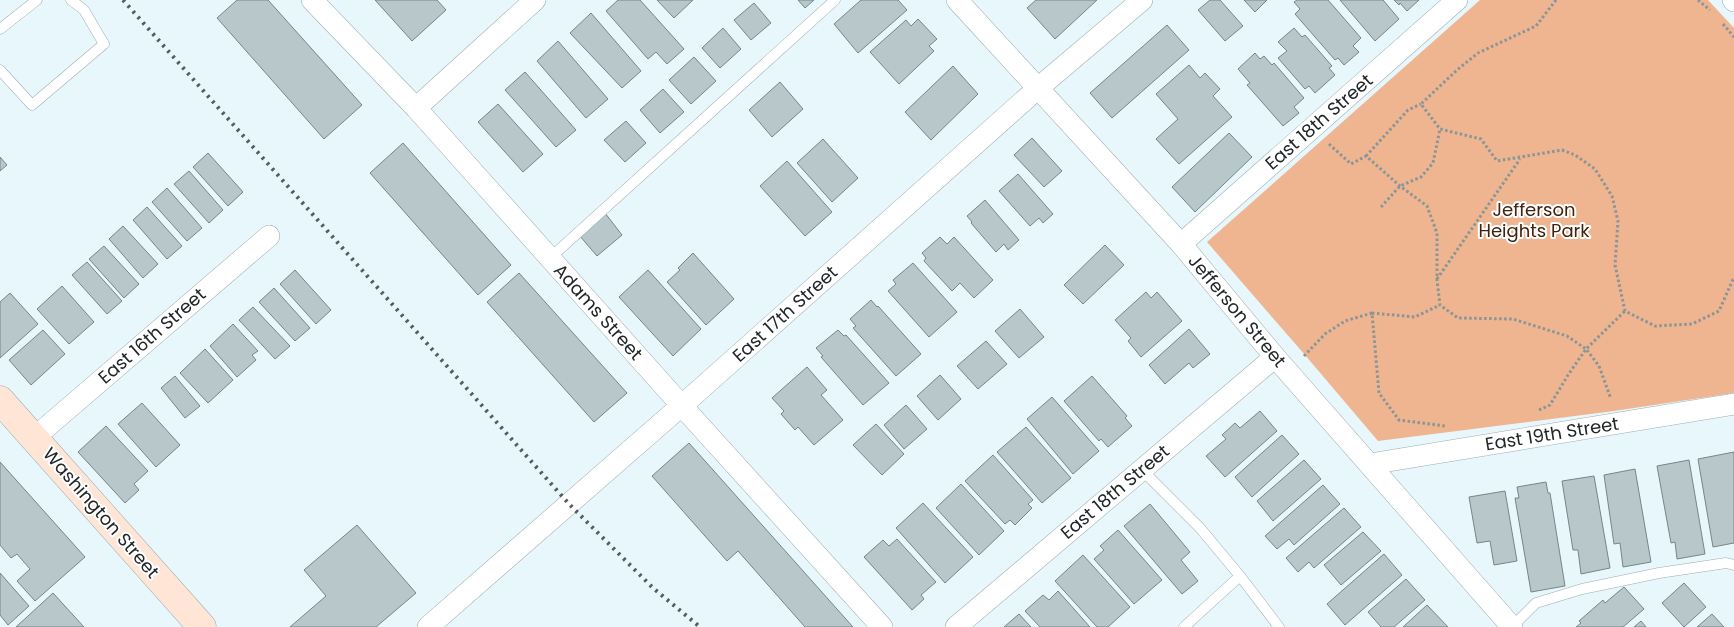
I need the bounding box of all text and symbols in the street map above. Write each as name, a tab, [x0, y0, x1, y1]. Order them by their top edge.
street label: East 18th Street	[1260, 68, 1378, 175]
park label: Jefferson Heights Park	[1478, 197, 1590, 243]
street label: Jefferson Street	[1183, 249, 1292, 372]
street label: Adams Street	[548, 258, 648, 365]
street label: East 17th Street	[727, 260, 843, 368]
street label: East 16th Street	[93, 282, 211, 389]
street label: East 19th Street	[1483, 411, 1620, 456]
street label: East 18th Street	[1055, 439, 1174, 545]
street label: Washington Street	[38, 442, 165, 583]

